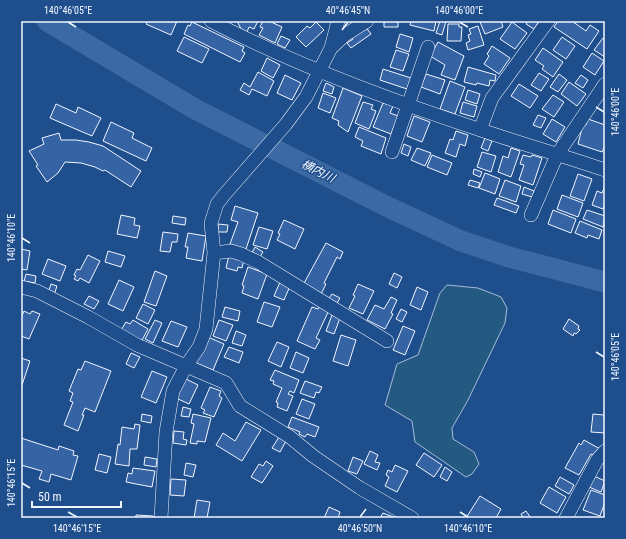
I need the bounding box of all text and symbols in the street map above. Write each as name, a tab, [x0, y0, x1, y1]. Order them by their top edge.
text: 140°46'05"E	[44, 5, 92, 16]
text: 40°46'45"N	[326, 5, 370, 16]
text: 140°46'00"E	[435, 5, 483, 16]
text: 140°46'00"E	[610, 88, 621, 136]
water label: 横内川	[299, 157, 339, 186]
text: 140°46'10"E	[6, 214, 17, 262]
text: 140°46'05"E	[610, 333, 621, 381]
text: 140°46'15"E	[6, 459, 17, 507]
scale bar	[32, 483, 121, 509]
text: 50 m	[38, 490, 62, 504]
text: 140°46'15"E	[53, 523, 101, 534]
text: 40°46'50"N	[338, 523, 382, 534]
text: 140°46'10"E	[444, 523, 492, 534]

